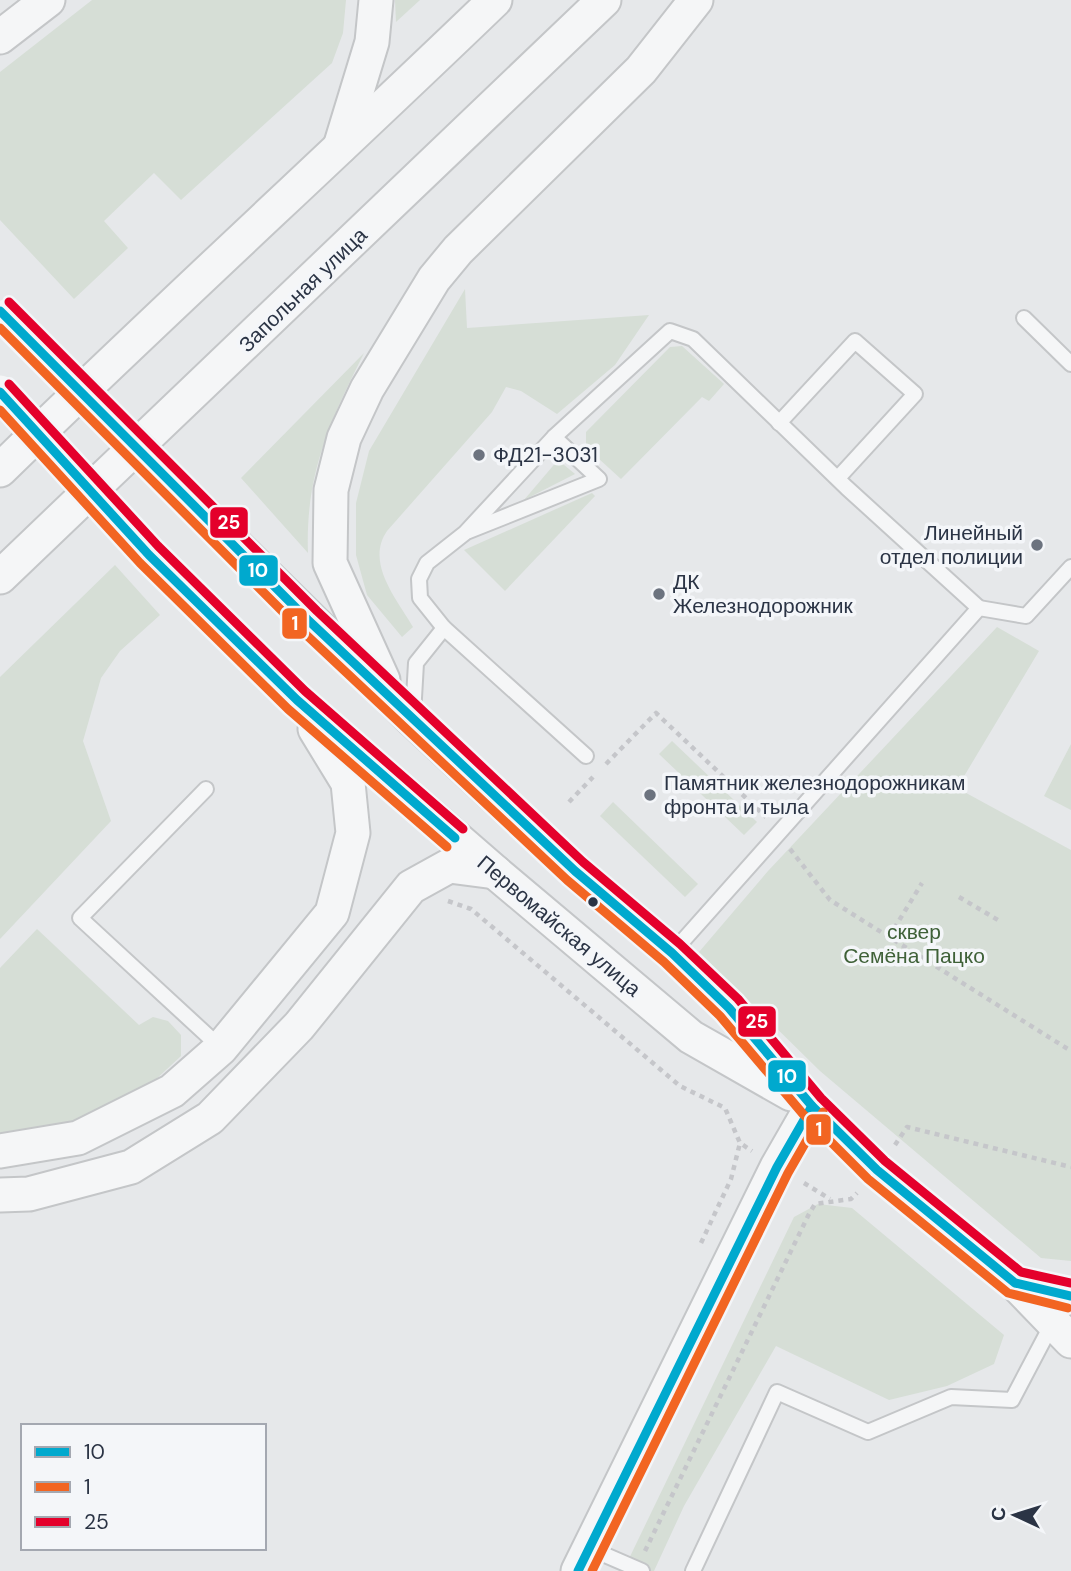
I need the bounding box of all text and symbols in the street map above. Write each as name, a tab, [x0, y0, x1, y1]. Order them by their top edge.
street label: Запольная улица	[233, 221, 373, 358]
place label: ФД21-3031	[493, 441, 598, 469]
marker: ФД21-3031	[471, 447, 487, 463]
line badge: 25	[209, 506, 249, 539]
text: 25	[218, 510, 240, 535]
place label: Линейный отдел полиции	[880, 519, 1023, 571]
marker: Линейный отдел полиции	[1029, 537, 1045, 553]
line badge: 10	[238, 554, 279, 587]
text: 10	[248, 558, 268, 583]
place label: ДК Железнодорожник	[673, 568, 853, 620]
marker: ДК Железнодорожник	[651, 586, 667, 602]
line badge: 1	[281, 607, 308, 640]
text: 1	[292, 611, 298, 636]
place label: Памятник железнодорожникам фронта и тыла	[664, 769, 965, 821]
marker: Памятник железнодорожникам фронта и тыла	[642, 787, 658, 803]
street label: Первомайская улица	[471, 849, 647, 1003]
unlabelled marker	[586, 895, 600, 909]
park label: сквер Семёна Пацко	[843, 918, 985, 970]
line badge: 25	[737, 1005, 777, 1038]
text: 25	[746, 1009, 768, 1034]
line badge: 10	[767, 1059, 807, 1093]
text: 10	[777, 1064, 797, 1089]
line badge: 1	[805, 1113, 832, 1146]
text: 1	[816, 1117, 822, 1142]
legend	[21, 1424, 266, 1550]
text: 10	[84, 1438, 105, 1466]
text: 1	[84, 1473, 91, 1501]
north arrow	[980, 1480, 1050, 1550]
text: С	[986, 1506, 1012, 1522]
text: 25	[84, 1508, 109, 1536]

